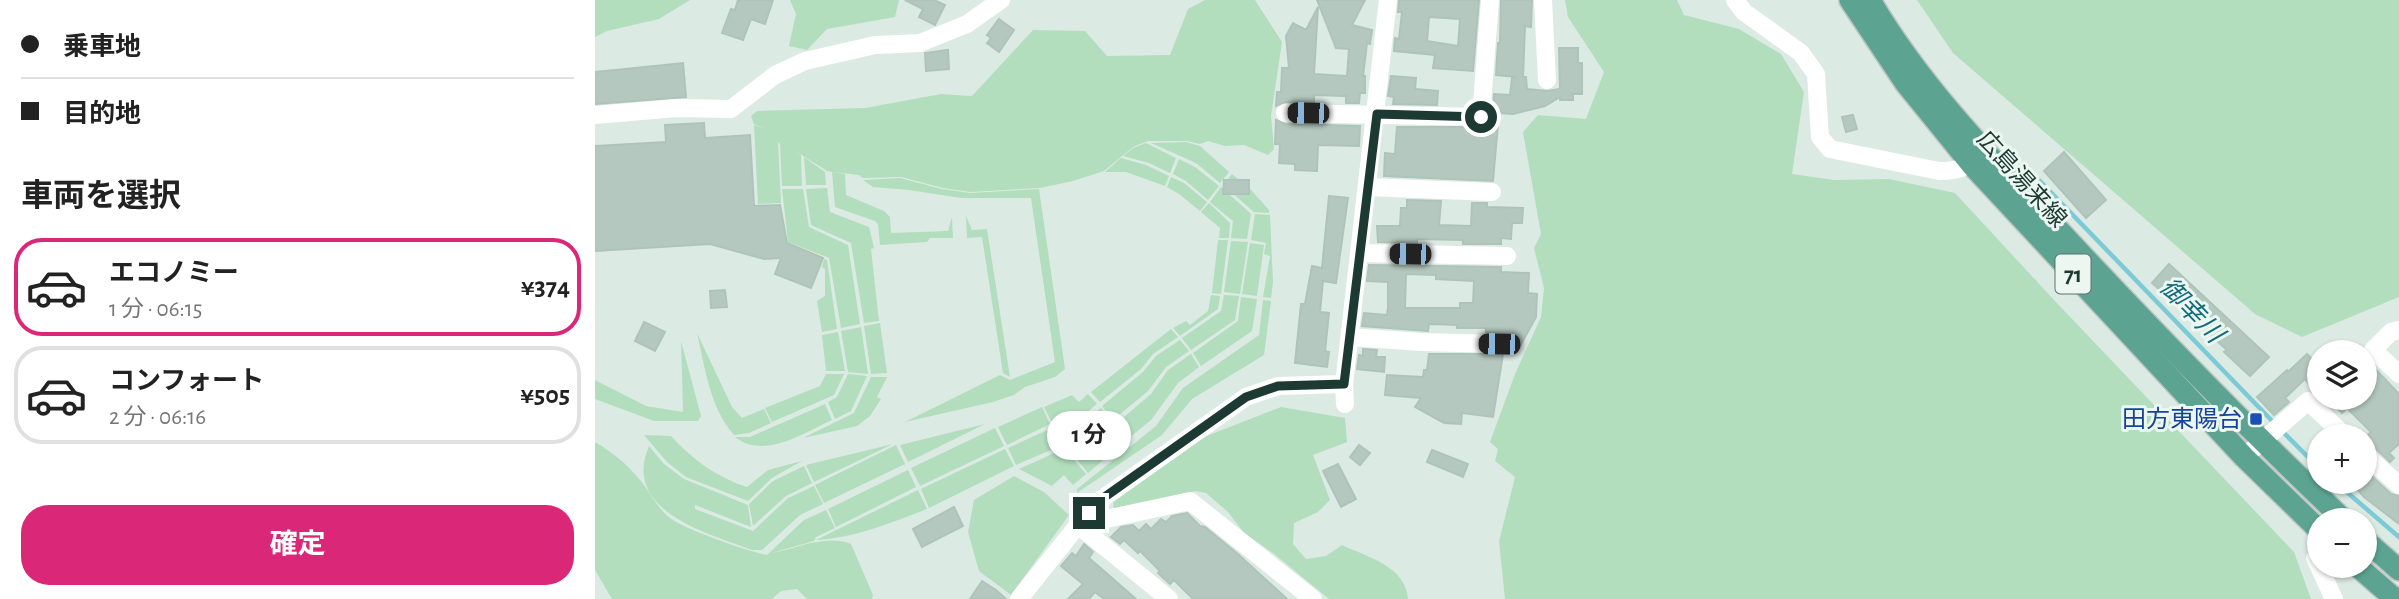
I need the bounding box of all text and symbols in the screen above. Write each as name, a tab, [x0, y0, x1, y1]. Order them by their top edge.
text: 乗車地	[63, 34, 141, 60]
text: 目的地	[63, 101, 141, 127]
route start	[1465, 101, 1497, 133]
car	[1287, 102, 1330, 124]
street label: 広島湯来線	[1972, 126, 2072, 232]
text: 車両を選択	[21, 180, 181, 212]
car	[1389, 243, 1432, 265]
road number: 71	[2055, 255, 2091, 294]
icon: car	[25, 256, 88, 319]
text: エコノミー	[109, 260, 239, 286]
water label: 御幸川	[2155, 273, 2231, 350]
text: ¥374	[521, 274, 570, 300]
text: 1 分 · 06:15	[109, 298, 202, 321]
car	[1478, 333, 1521, 355]
map controls	[2307, 340, 2377, 578]
button: layers	[2307, 340, 2377, 410]
icon: car	[25, 364, 88, 427]
text: コンフォート	[109, 368, 264, 394]
text: ¥505	[520, 382, 570, 408]
text: 2 分 · 06:16	[109, 406, 206, 429]
place label: 田方東陽台	[2122, 406, 2242, 432]
marker: 田方東陽台	[2248, 411, 2264, 427]
callout: 1 分	[1047, 412, 1131, 461]
text: 1 分	[1072, 424, 1106, 447]
button: +	[2307, 424, 2377, 494]
route end	[1073, 497, 1105, 529]
button: 確定	[21, 505, 574, 585]
button: −	[2307, 508, 2377, 578]

